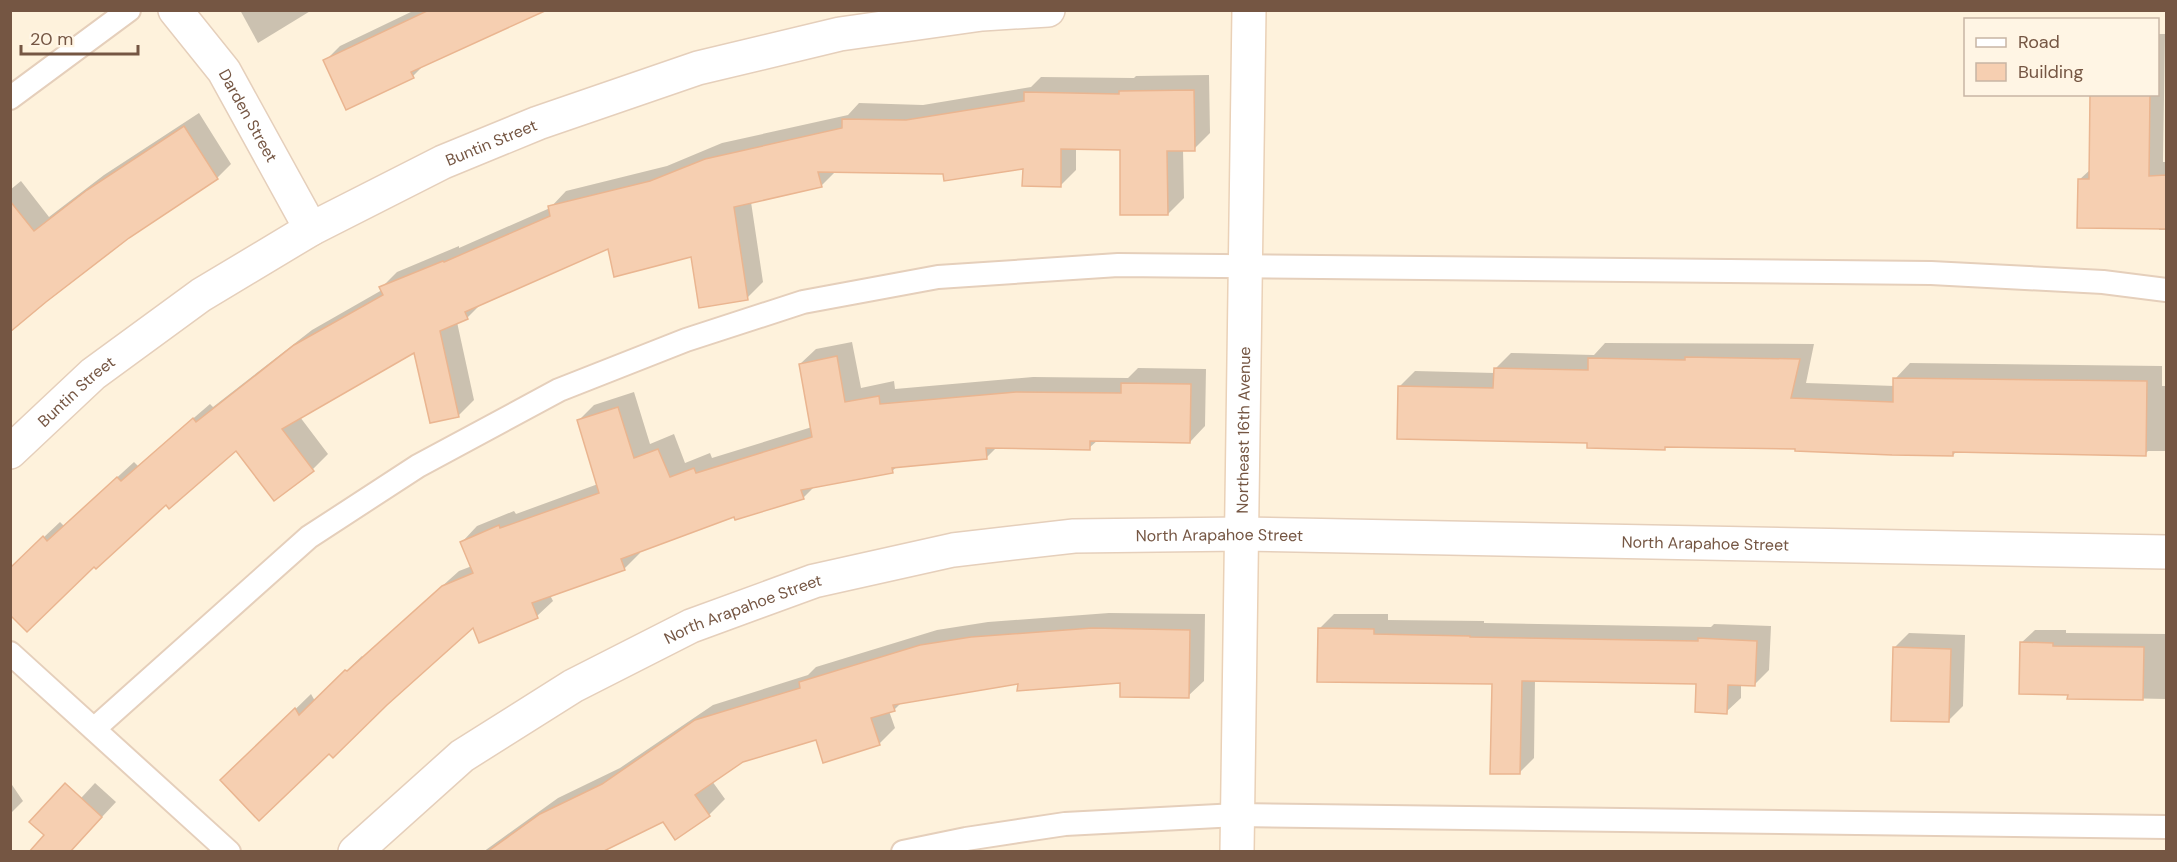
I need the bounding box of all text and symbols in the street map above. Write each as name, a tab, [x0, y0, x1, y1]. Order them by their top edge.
scale bar	[21, 18, 138, 56]
legend	[1964, 18, 2159, 96]
text: 20 m	[30, 27, 73, 51]
text: Road	[2018, 30, 2060, 54]
text: Building	[2018, 60, 2083, 84]
street label: Darden Street	[214, 65, 282, 166]
street label: Buntin Street	[442, 115, 540, 171]
street label: Northeast 16th Avenue	[1232, 346, 1255, 514]
street label: Buntin Street	[33, 351, 119, 432]
street label: North Arapahoe Street	[1135, 524, 1303, 546]
street label: North Arapahoe Street	[1621, 531, 1789, 556]
street label: North Arapahoe Street	[660, 570, 824, 649]

